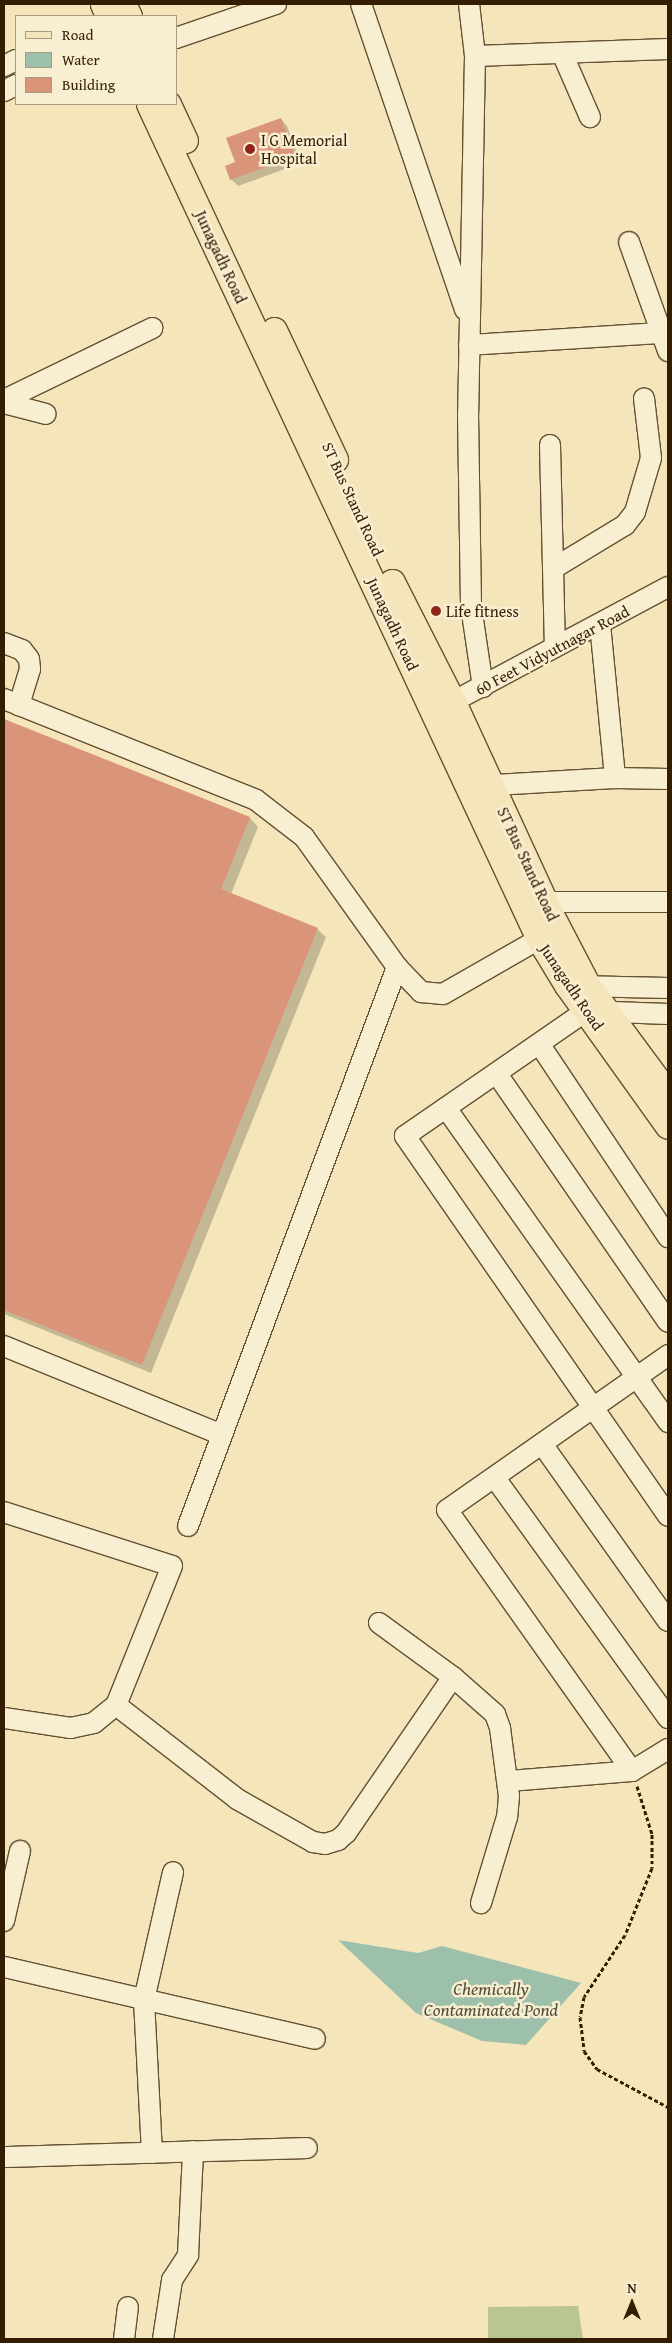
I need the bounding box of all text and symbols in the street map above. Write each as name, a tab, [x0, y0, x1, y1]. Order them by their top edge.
legend	[15, 15, 178, 105]
text: Road	[62, 24, 93, 45]
text: Water	[62, 49, 100, 70]
text: Building	[62, 74, 115, 95]
place label: I G Memorial Hospital	[261, 130, 347, 168]
marker: I G Memorial Hospital	[243, 142, 257, 156]
street label: Junagadh Road	[191, 207, 251, 307]
street label: ST Bus Stand Road	[318, 439, 388, 559]
street label: Junagadh Road	[363, 574, 423, 674]
place label: Life fitness	[446, 601, 519, 621]
street label: 60 Feet Vidyutnagar Road	[472, 601, 632, 699]
marker: Life fitness	[430, 605, 442, 617]
street label: ST Bus Stand Road	[493, 804, 563, 924]
street label: Junagadh Road	[536, 940, 608, 1034]
water label: Chemically Contaminated Pond	[424, 1979, 558, 2022]
north arrow	[607, 2278, 657, 2328]
text: N	[627, 2278, 637, 2298]

